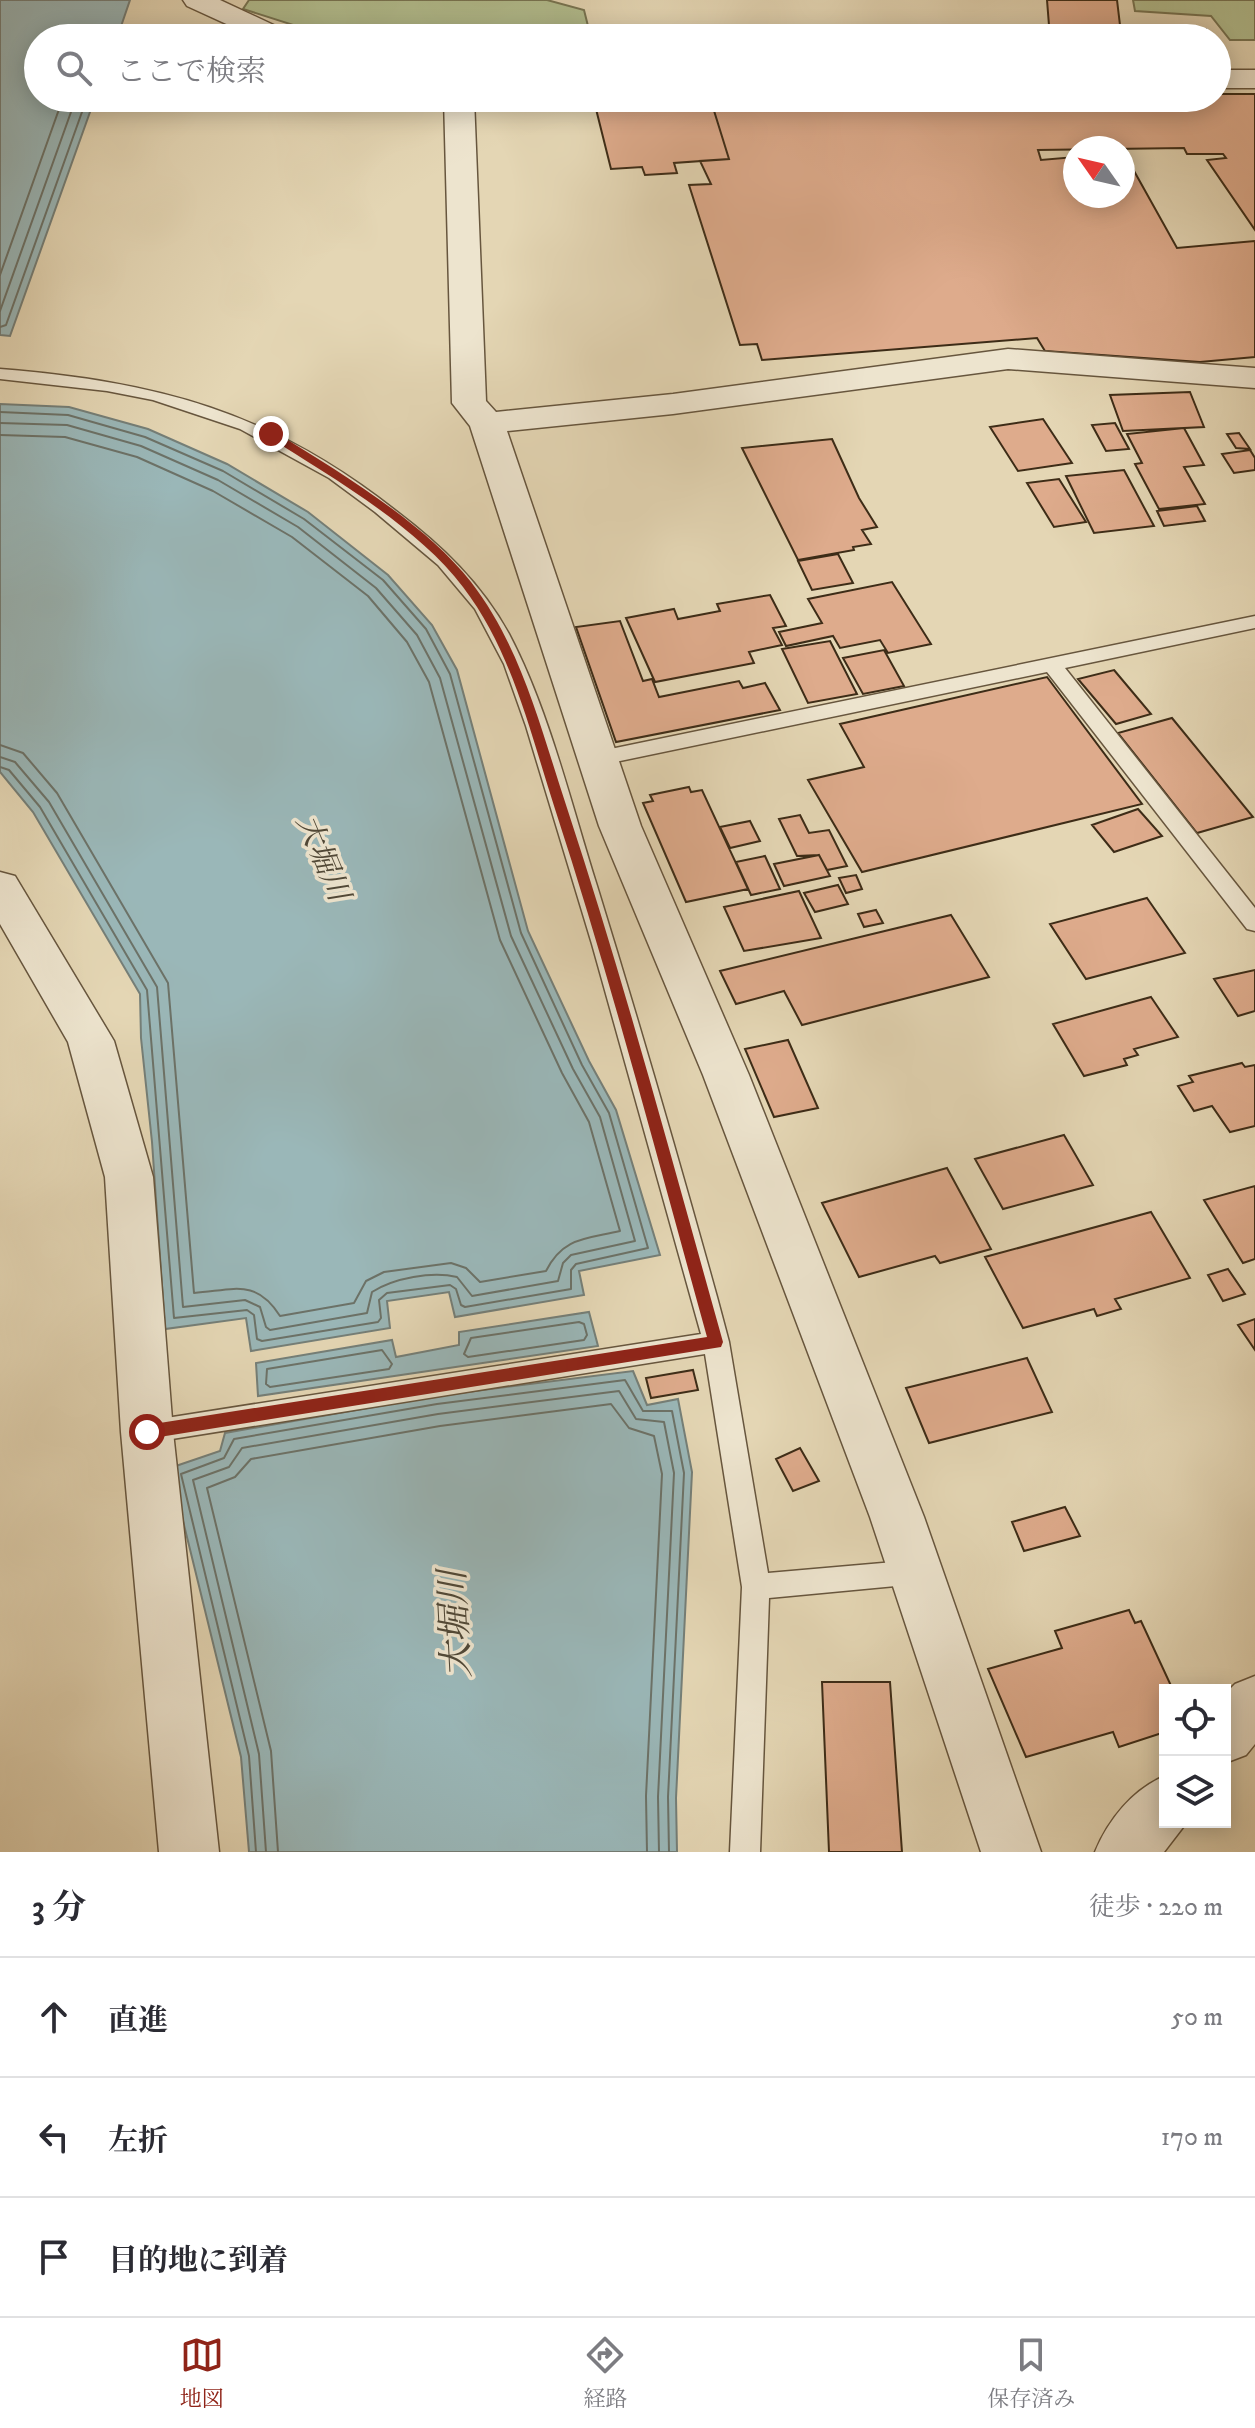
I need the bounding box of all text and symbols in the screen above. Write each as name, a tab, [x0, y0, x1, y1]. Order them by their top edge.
search box	[24, 24, 1231, 112]
icon: search	[52, 46, 96, 90]
text: ここで検索	[116, 54, 266, 91]
north arrow	[1063, 136, 1135, 208]
route end	[253, 416, 289, 452]
water label: 大堀川	[287, 809, 358, 909]
route start	[129, 1414, 165, 1450]
water label: 大堀川	[430, 1565, 481, 1679]
map controls	[1159, 1684, 1231, 1828]
button: locate	[1159, 1684, 1231, 1756]
button: layers	[1159, 1756, 1231, 1828]
text: 3 分	[32, 1887, 86, 1929]
text: 徒歩 · 220 m	[1089, 1891, 1223, 1924]
icon: ahead	[32, 1995, 76, 2039]
text: 50 m	[1171, 2001, 1223, 2034]
text: 直進	[108, 2003, 168, 2040]
icon: left	[32, 2115, 76, 2159]
text: 170 m	[1161, 2121, 1223, 2154]
text: 左折	[108, 2123, 168, 2160]
icon: arrive	[32, 2235, 76, 2279]
text: 目的地に到着	[108, 2243, 288, 2280]
tab: 地図	[180, 2333, 224, 2413]
tab: 経路	[583, 2333, 627, 2413]
tab: 保存済み	[987, 2333, 1075, 2413]

